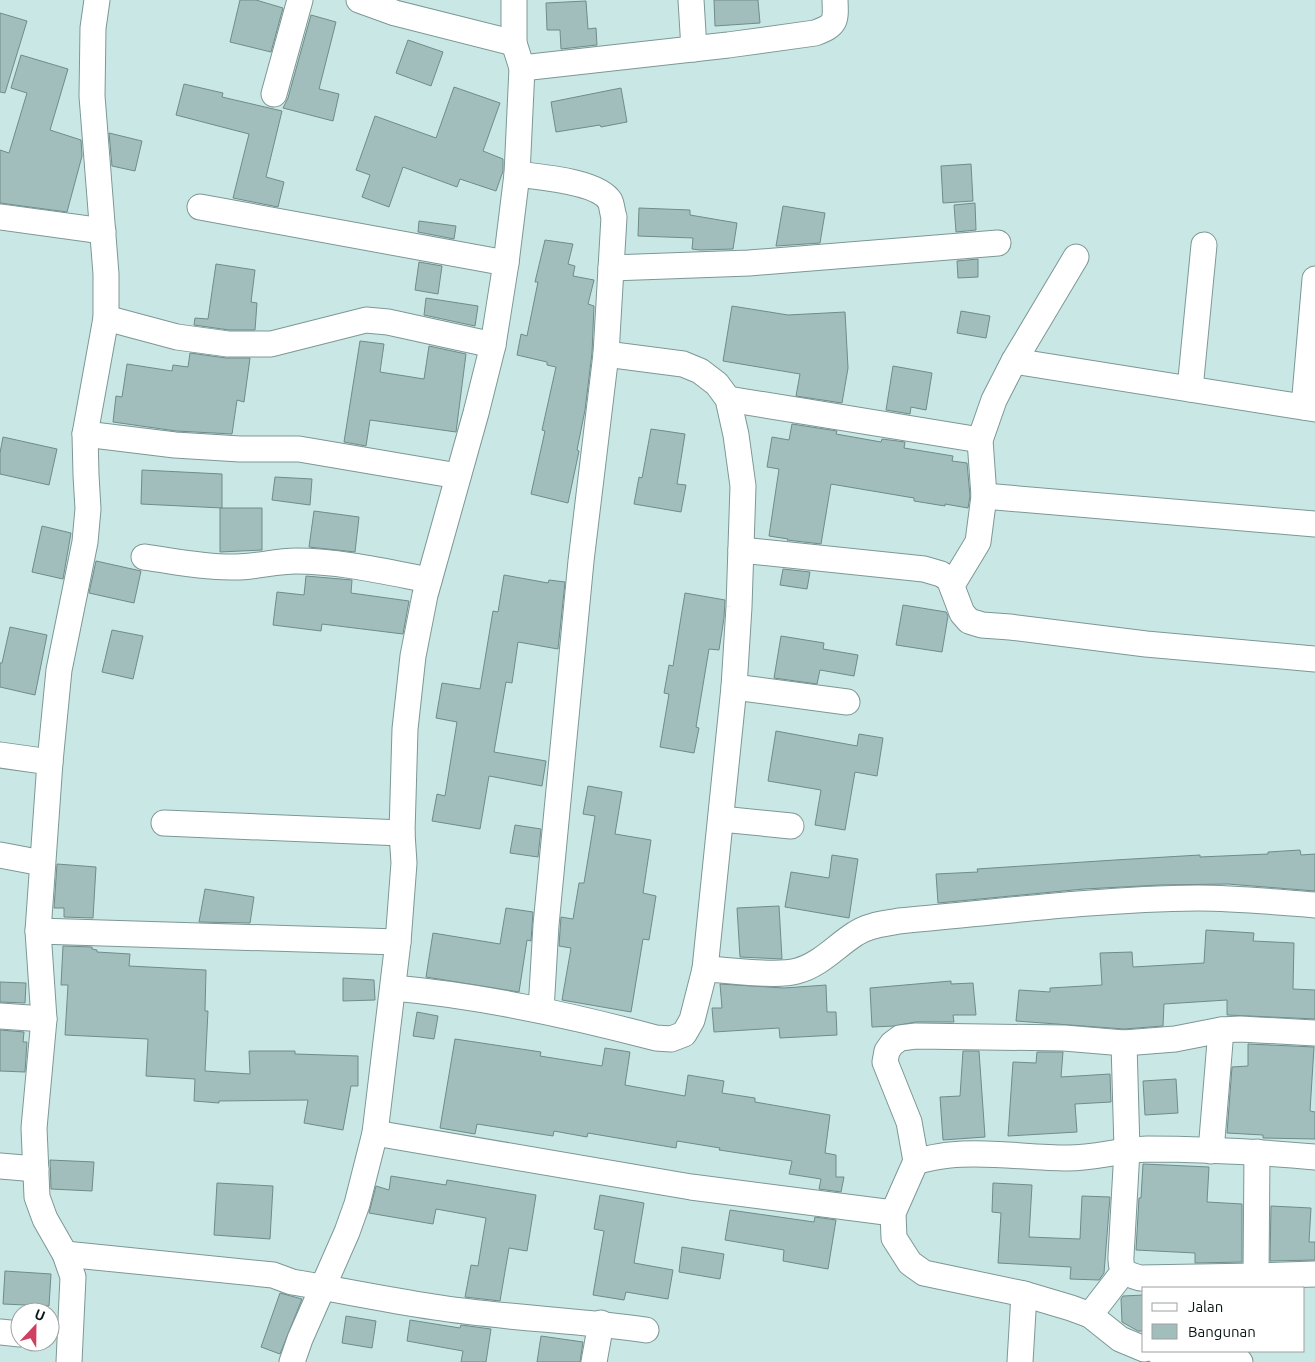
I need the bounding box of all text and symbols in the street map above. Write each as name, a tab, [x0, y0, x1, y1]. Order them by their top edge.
legend	[1142, 1287, 1305, 1352]
text: Jalan	[1188, 1298, 1223, 1315]
north arrow	[10, 1302, 60, 1352]
text: U	[32, 1306, 47, 1324]
text: Bangunan	[1188, 1323, 1256, 1340]

